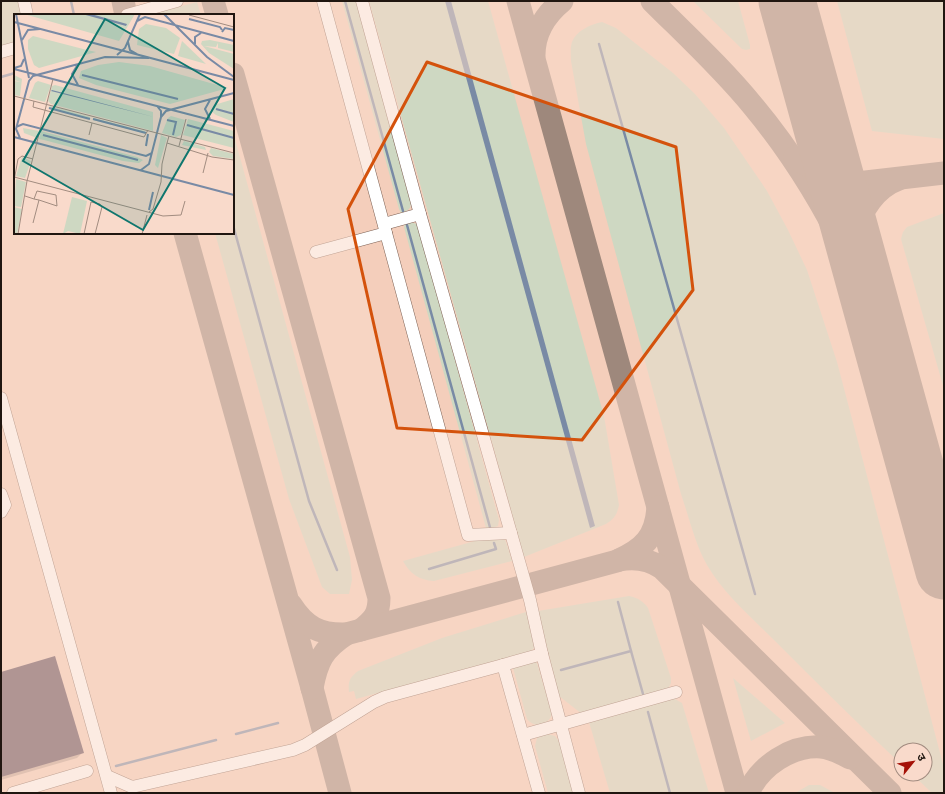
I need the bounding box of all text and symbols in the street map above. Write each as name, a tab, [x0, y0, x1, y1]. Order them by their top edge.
inset map	[14, 14, 234, 234]
north arrow	[893, 742, 933, 782]
text: उ	[914, 751, 930, 764]

